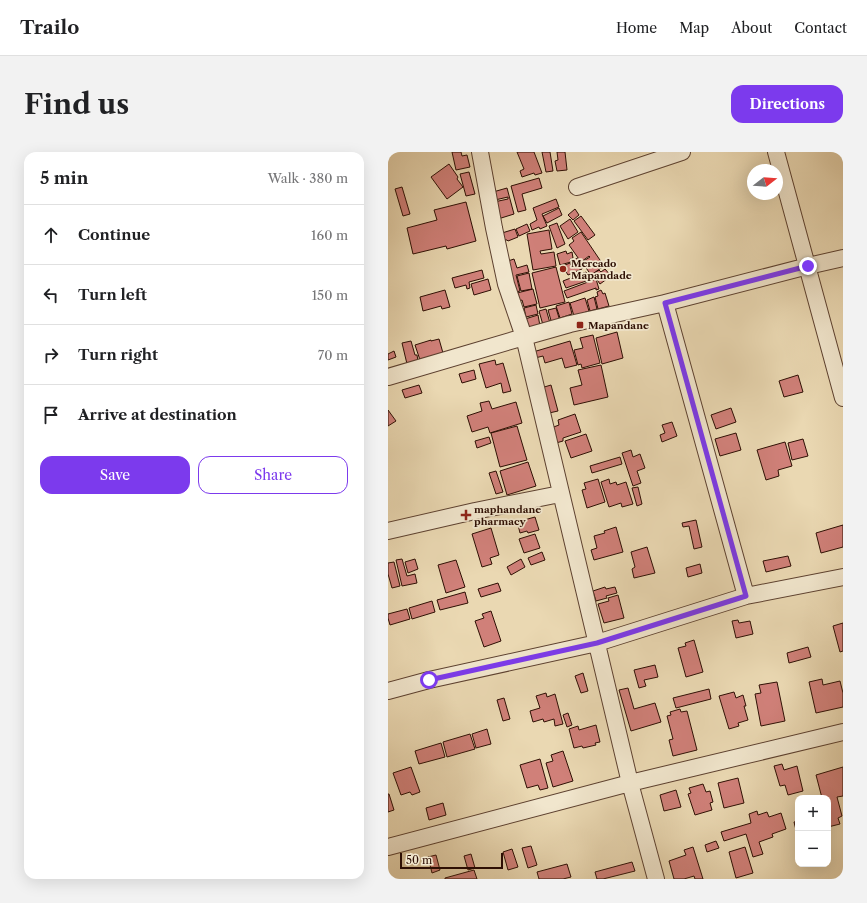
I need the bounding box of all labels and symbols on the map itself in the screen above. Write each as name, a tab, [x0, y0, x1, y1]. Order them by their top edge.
north arrow	[747, 164, 783, 200]
place label: Mercado Mapandade	[571, 257, 632, 282]
route end	[799, 257, 817, 275]
marker: Mercado Mapandade	[558, 264, 568, 274]
place label: Mapandane	[588, 319, 649, 332]
marker: Mapandane	[575, 320, 585, 330]
place label: maphandane pharmacy	[474, 503, 541, 528]
marker: maphandane pharmacy	[461, 510, 471, 520]
route start	[420, 671, 438, 689]
scale bar	[400, 851, 503, 870]

